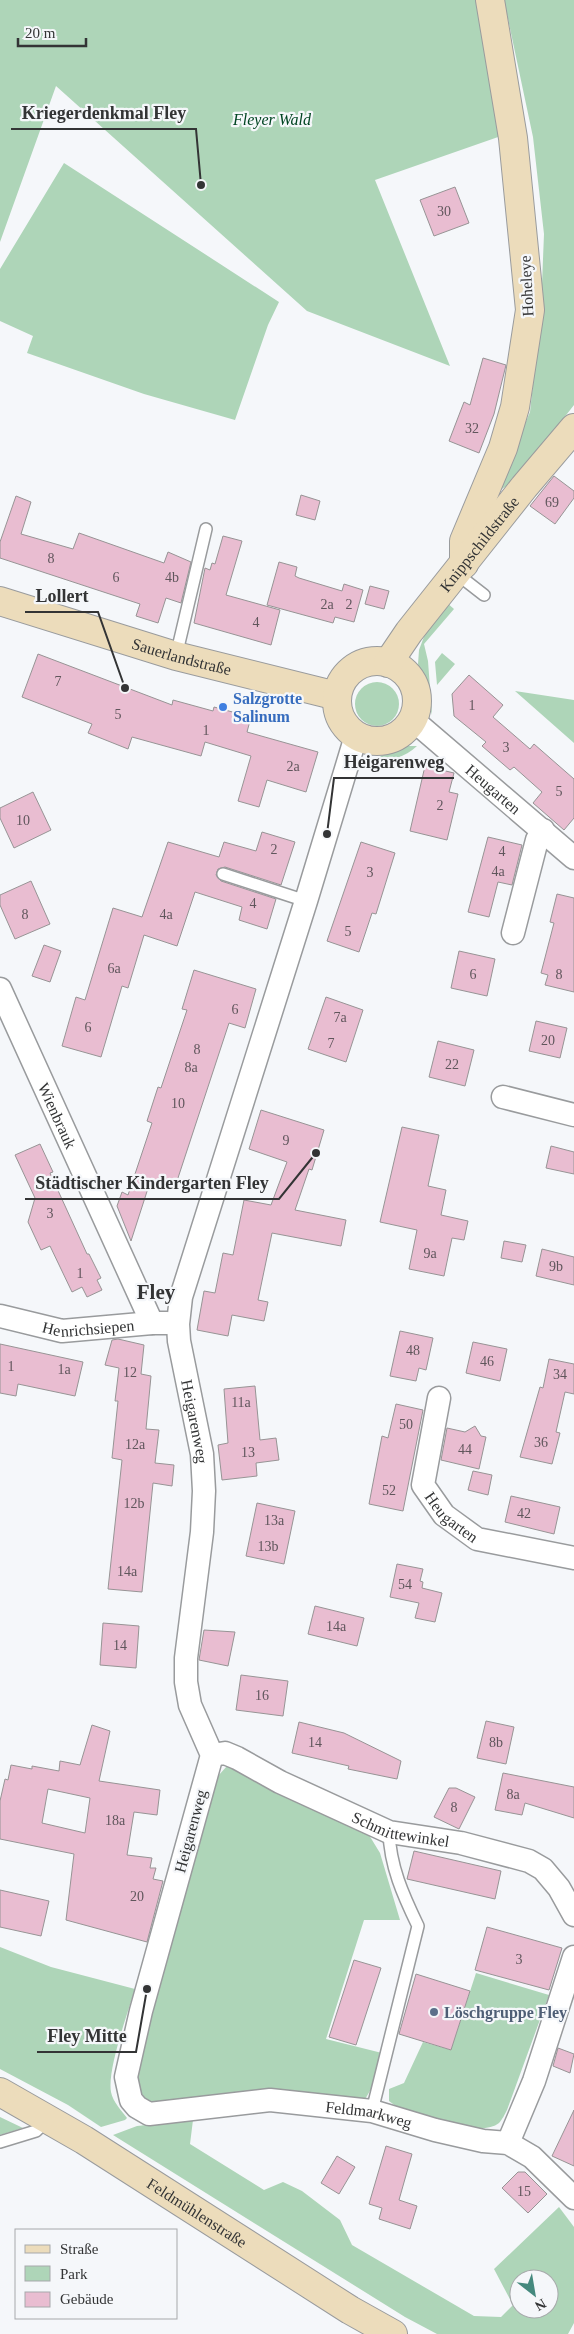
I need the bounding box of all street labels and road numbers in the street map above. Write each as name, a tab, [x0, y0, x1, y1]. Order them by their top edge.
street label: Hoheleye	[516, 255, 538, 317]
street label: Knippschildstraße	[436, 493, 522, 595]
street label: Sauerlandstraße	[130, 635, 233, 678]
street label: Heugarten	[462, 761, 524, 818]
street label: Wienbrauk	[35, 1080, 79, 1151]
street label: Henrichsiepen	[40, 1317, 135, 1340]
street label: Heigarenweg	[178, 1378, 211, 1464]
street label: Heugarten	[421, 1489, 481, 1546]
street label: Heigarenweg	[171, 1788, 211, 1875]
street label: Schmittewinkel	[349, 1808, 451, 1850]
street label: Feldmarkweg	[325, 2098, 414, 2133]
street label: Feldmühlenstraße	[144, 2175, 250, 2251]

